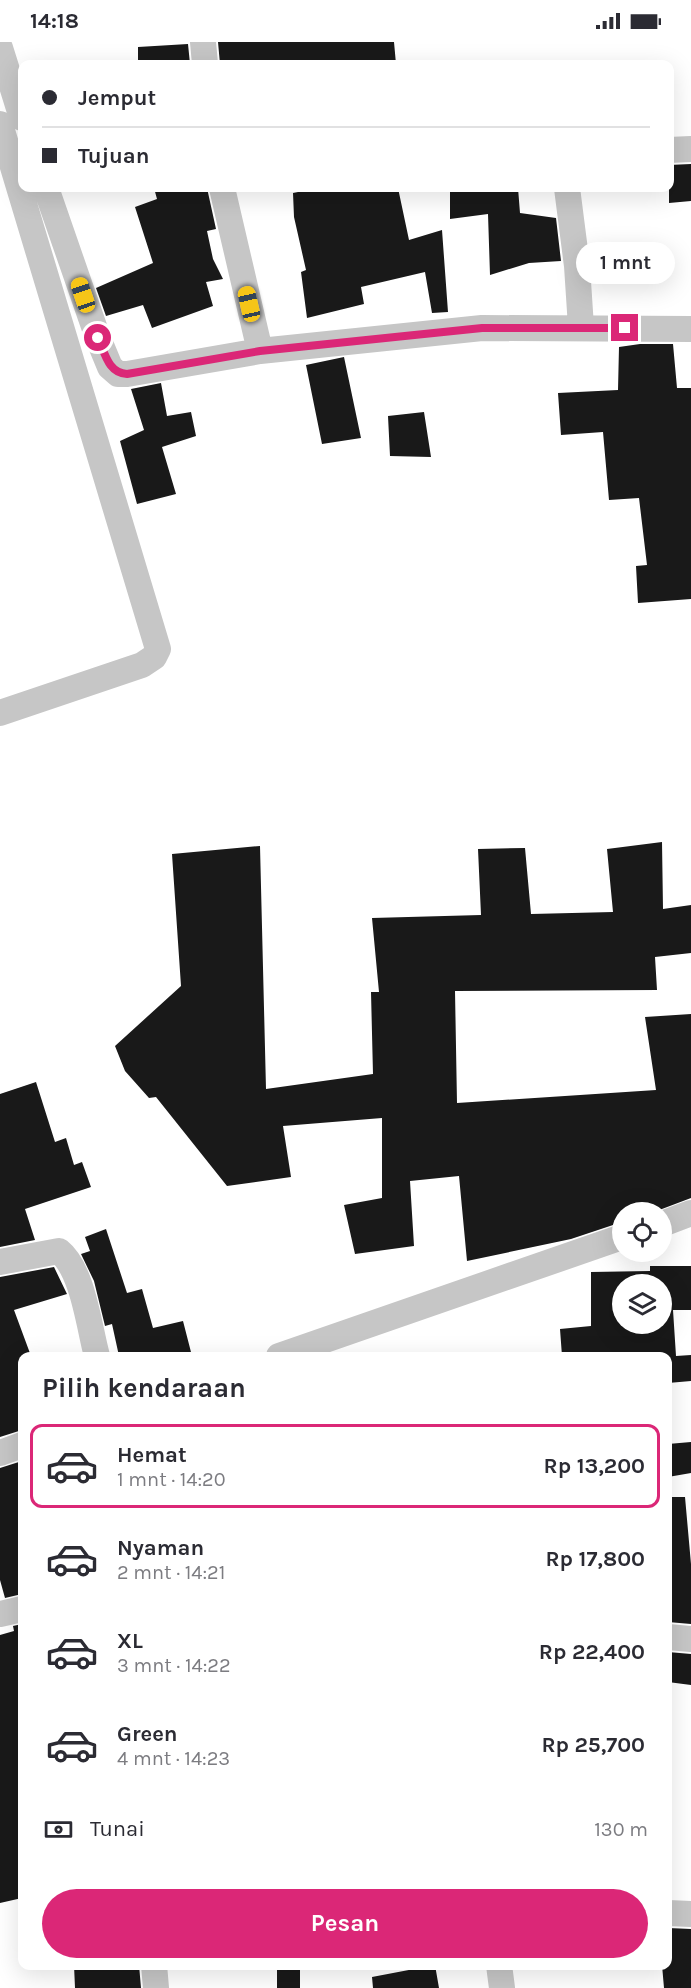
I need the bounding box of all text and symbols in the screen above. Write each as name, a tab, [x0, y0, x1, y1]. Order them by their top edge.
text: 14:18	[30, 8, 79, 34]
text: Jemput	[78, 85, 156, 111]
text: Tujuan	[78, 143, 149, 169]
callout: 1 mnt	[576, 241, 674, 283]
text: 1 mnt	[600, 251, 651, 274]
car	[69, 275, 97, 315]
car	[236, 284, 262, 324]
route end	[611, 314, 638, 341]
route start	[84, 324, 111, 351]
map controls	[612, 1202, 672, 1334]
button: locate	[612, 1202, 672, 1262]
button: layers	[612, 1274, 672, 1334]
text: Pilih kendaraan	[42, 1372, 246, 1404]
icon: car	[45, 1439, 99, 1493]
text: Hemat	[117, 1442, 187, 1468]
text: Rp 13,200	[544, 1453, 645, 1479]
text: 1 mnt · 14:20	[117, 1468, 226, 1491]
icon: car	[45, 1532, 99, 1586]
text: Nyaman	[117, 1535, 204, 1561]
text: Rp 17,800	[545, 1546, 645, 1572]
text: 2 mnt · 14:21	[117, 1561, 225, 1584]
icon: car	[45, 1625, 99, 1679]
text: XL	[117, 1628, 143, 1654]
text: Rp 22,400	[539, 1639, 645, 1665]
text: 3 mnt · 14:22	[117, 1654, 231, 1677]
icon: car	[45, 1718, 99, 1772]
text: Green	[117, 1721, 178, 1747]
text: Rp 25,700	[541, 1732, 645, 1758]
text: 4 mnt · 14:23	[117, 1747, 230, 1770]
icon: cash	[42, 1813, 75, 1846]
text: Tunai	[90, 1816, 145, 1842]
text: 130 m	[594, 1818, 648, 1841]
button: Pesan	[42, 1889, 648, 1958]

